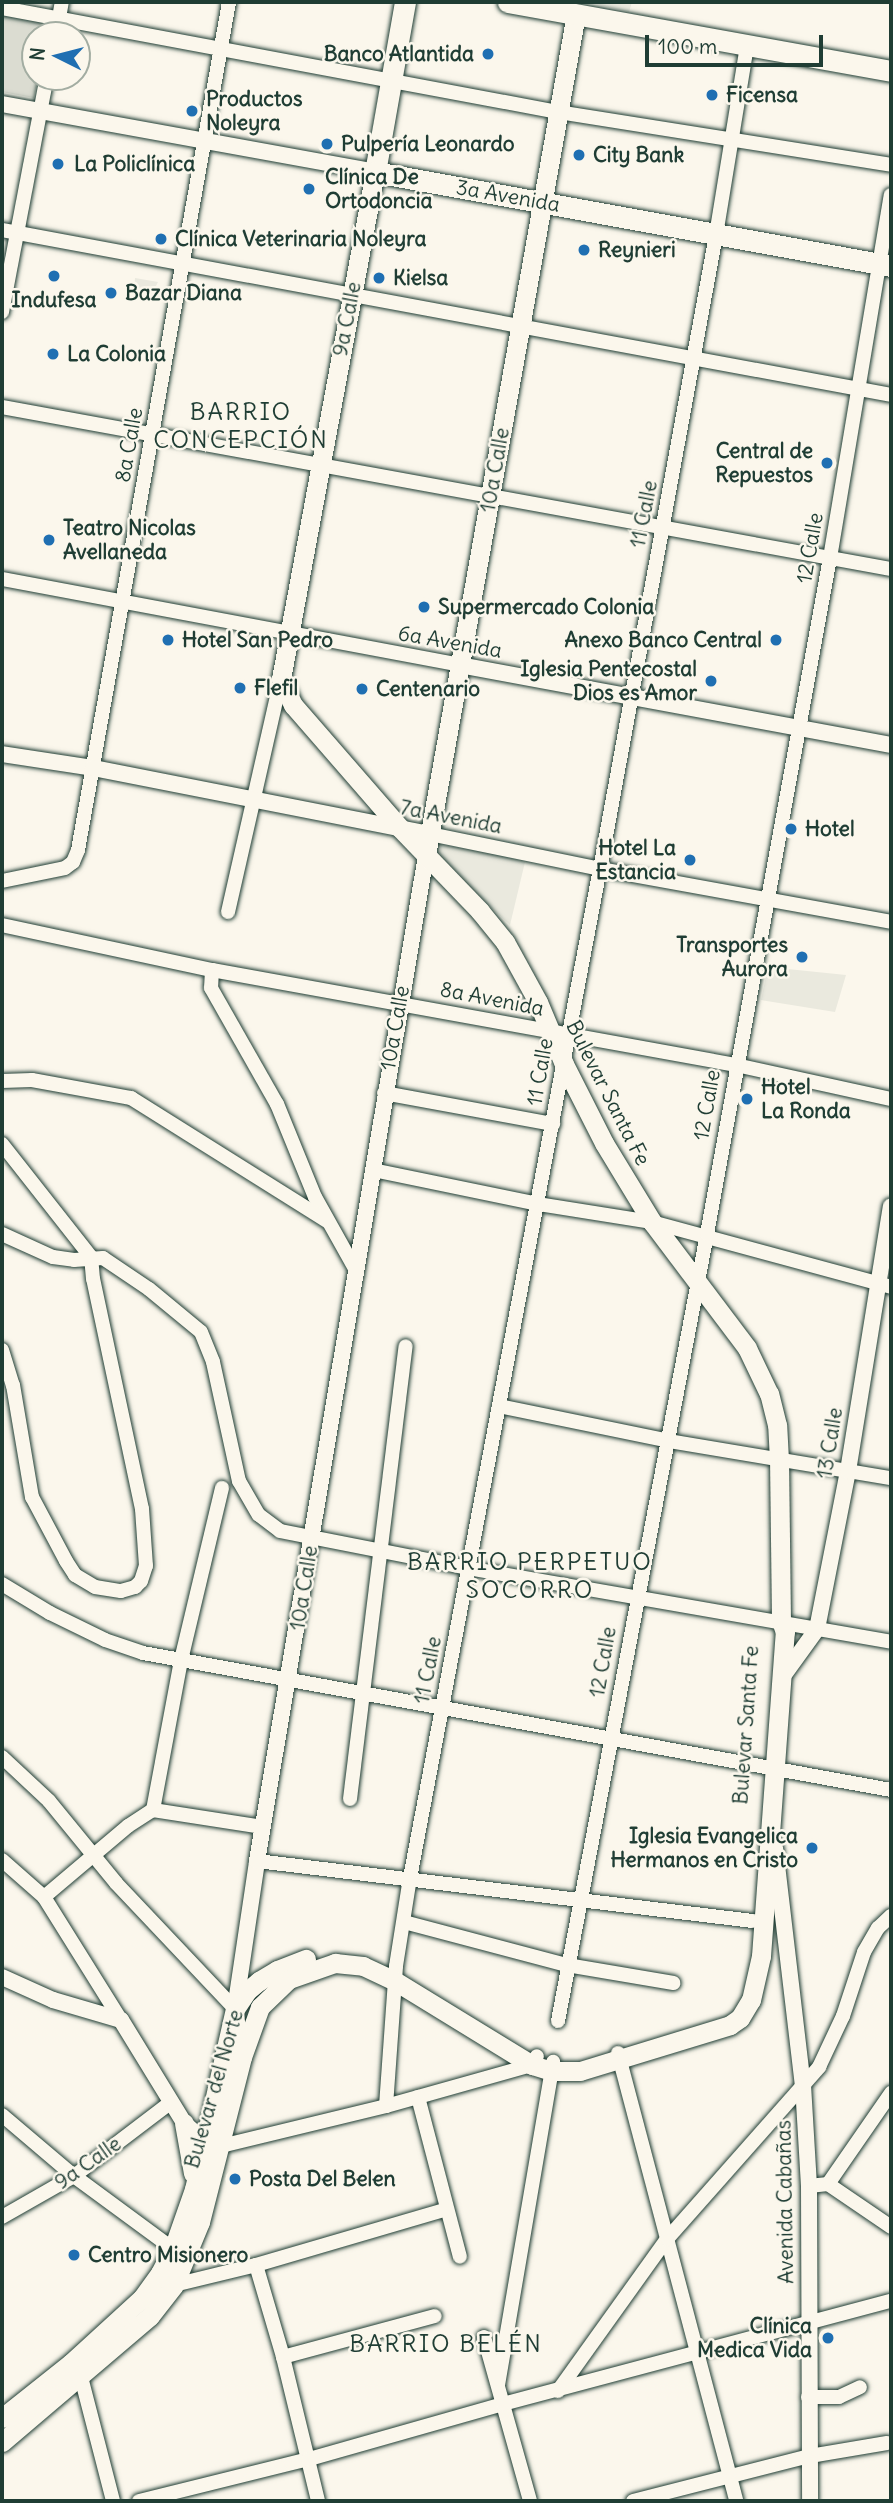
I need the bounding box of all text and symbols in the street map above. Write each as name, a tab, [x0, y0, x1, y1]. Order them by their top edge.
north arrow	[21, 21, 91, 91]
scale bar	[648, 21, 826, 65]
text: 100 m	[658, 33, 717, 60]
place label: Banco Atlantida	[324, 41, 474, 67]
text: N	[24, 46, 50, 62]
marker: Banco Atlantida	[480, 46, 496, 62]
place label: Ficensa	[726, 82, 798, 108]
place label: Productos Noleyra	[206, 86, 302, 136]
marker: Ficensa	[704, 87, 720, 103]
marker: Productos Noleyra	[184, 103, 200, 119]
place label: Pulpería Leonardo	[341, 131, 515, 157]
marker: Pulpería Leonardo	[319, 136, 335, 152]
place label: City Bank	[593, 142, 684, 168]
marker: City Bank	[571, 147, 587, 163]
place label: La Policlínica	[74, 151, 195, 177]
marker: La Policlínica	[48, 154, 68, 174]
place label: Clínica De Ortodoncia	[325, 164, 432, 214]
street label: 3a Avenida	[454, 174, 562, 218]
marker: Clínica De Ortodoncia	[299, 179, 319, 199]
place label: Clínica Veterinaria Noleyra	[175, 226, 426, 252]
marker: Clínica Veterinaria Noleyra	[153, 231, 169, 247]
place label: Reynieri	[598, 237, 676, 263]
marker: Reynieri	[576, 242, 592, 258]
place label: Kielsa	[393, 265, 448, 291]
marker: Indufesa	[46, 268, 62, 284]
marker: Kielsa	[371, 270, 387, 286]
place label: Bazar Diana	[125, 280, 242, 306]
street label: 9a Calle	[327, 280, 367, 358]
marker: Bazar Diana	[103, 285, 119, 301]
place label: Indufesa	[12, 287, 96, 313]
place label: La Colonia	[67, 341, 166, 367]
marker: La Colonia	[45, 346, 61, 362]
district label: BARRIO CONCEPCIÓN	[154, 398, 328, 454]
street label: 8a Calle	[110, 406, 148, 484]
street label: 10a Calle	[475, 426, 515, 514]
place label: Central de Repuestos	[715, 438, 813, 488]
marker: Central de Repuestos	[819, 455, 835, 471]
street label: 11 Calle	[625, 478, 663, 550]
street label: 12 Calle	[791, 511, 829, 585]
place label: Teatro Nicolas Avellaneda	[63, 515, 196, 565]
marker: Teatro Nicolas Avellaneda	[41, 532, 57, 548]
place label: Supermercado Colonia	[438, 594, 654, 620]
marker: Supermercado Colonia	[416, 599, 432, 615]
street label: 6a Avenida	[396, 620, 504, 664]
place label: Hotel San Pedro	[182, 627, 333, 653]
place label: Anexo Banco Central	[564, 627, 762, 653]
marker: Hotel San Pedro	[160, 632, 176, 648]
marker: Anexo Banco Central	[768, 632, 784, 648]
place label: Iglesia Pentecostal Dios es Amor	[520, 656, 697, 706]
marker: Iglesia Pentecostal Dios es Amor	[703, 673, 719, 689]
place label: Flefil	[254, 675, 298, 701]
place label: Centenario	[376, 676, 480, 702]
marker: Flefil	[232, 680, 248, 696]
marker: Centenario	[354, 681, 370, 697]
street label: 7a Avenida	[398, 795, 504, 839]
place label: Hotel	[805, 816, 855, 842]
marker: Hotel	[783, 821, 799, 837]
place label: Hotel La Estancia	[595, 835, 676, 885]
marker: Hotel La Estancia	[682, 852, 698, 868]
place label: Transportes Aurora	[676, 932, 788, 982]
marker: Transportes Aurora	[794, 949, 810, 965]
street label: 8a Avenida	[438, 977, 546, 1021]
street label: 10a Calle	[375, 984, 415, 1072]
street label: Bulevar Santa Fe	[561, 1016, 655, 1170]
street label: 11 Calle	[522, 1036, 558, 1108]
street label: 12 Calle	[688, 1068, 726, 1142]
place label: Hotel La Ronda	[761, 1074, 851, 1124]
marker: Hotel La Ronda	[739, 1091, 755, 1107]
street label: 13 Calle	[812, 1406, 848, 1480]
street label: 10a Calle	[285, 1544, 323, 1632]
district label: BARRIO PERPETUO SOCORRO	[409, 1548, 651, 1604]
street label: 12 Calle	[584, 1625, 622, 1699]
street label: 11 Calle	[409, 1634, 447, 1706]
street label: Bulevar Santa Fe	[728, 1645, 764, 1805]
place label: Iglesia Evangelica Hermanos en Cristo	[610, 1823, 798, 1873]
marker: Iglesia Evangelica Hermanos en Cristo	[804, 1840, 820, 1856]
street label: Bulevar del Norte	[179, 2007, 249, 2171]
street label: Avenida Cabañas	[771, 2120, 799, 2284]
street label: 9a Calle	[50, 2131, 126, 2195]
place label: Posta Del Belen	[249, 2166, 396, 2192]
marker: Posta Del Belen	[227, 2171, 243, 2187]
place label: Centro Misionero	[88, 2242, 248, 2268]
marker: Centro Misionero	[66, 2247, 82, 2263]
place label: Clínica Medica Vida	[697, 2313, 812, 2363]
marker: Clínica Medica Vida	[818, 2328, 838, 2348]
district label: BARRIO BELÉN	[351, 2330, 541, 2358]

